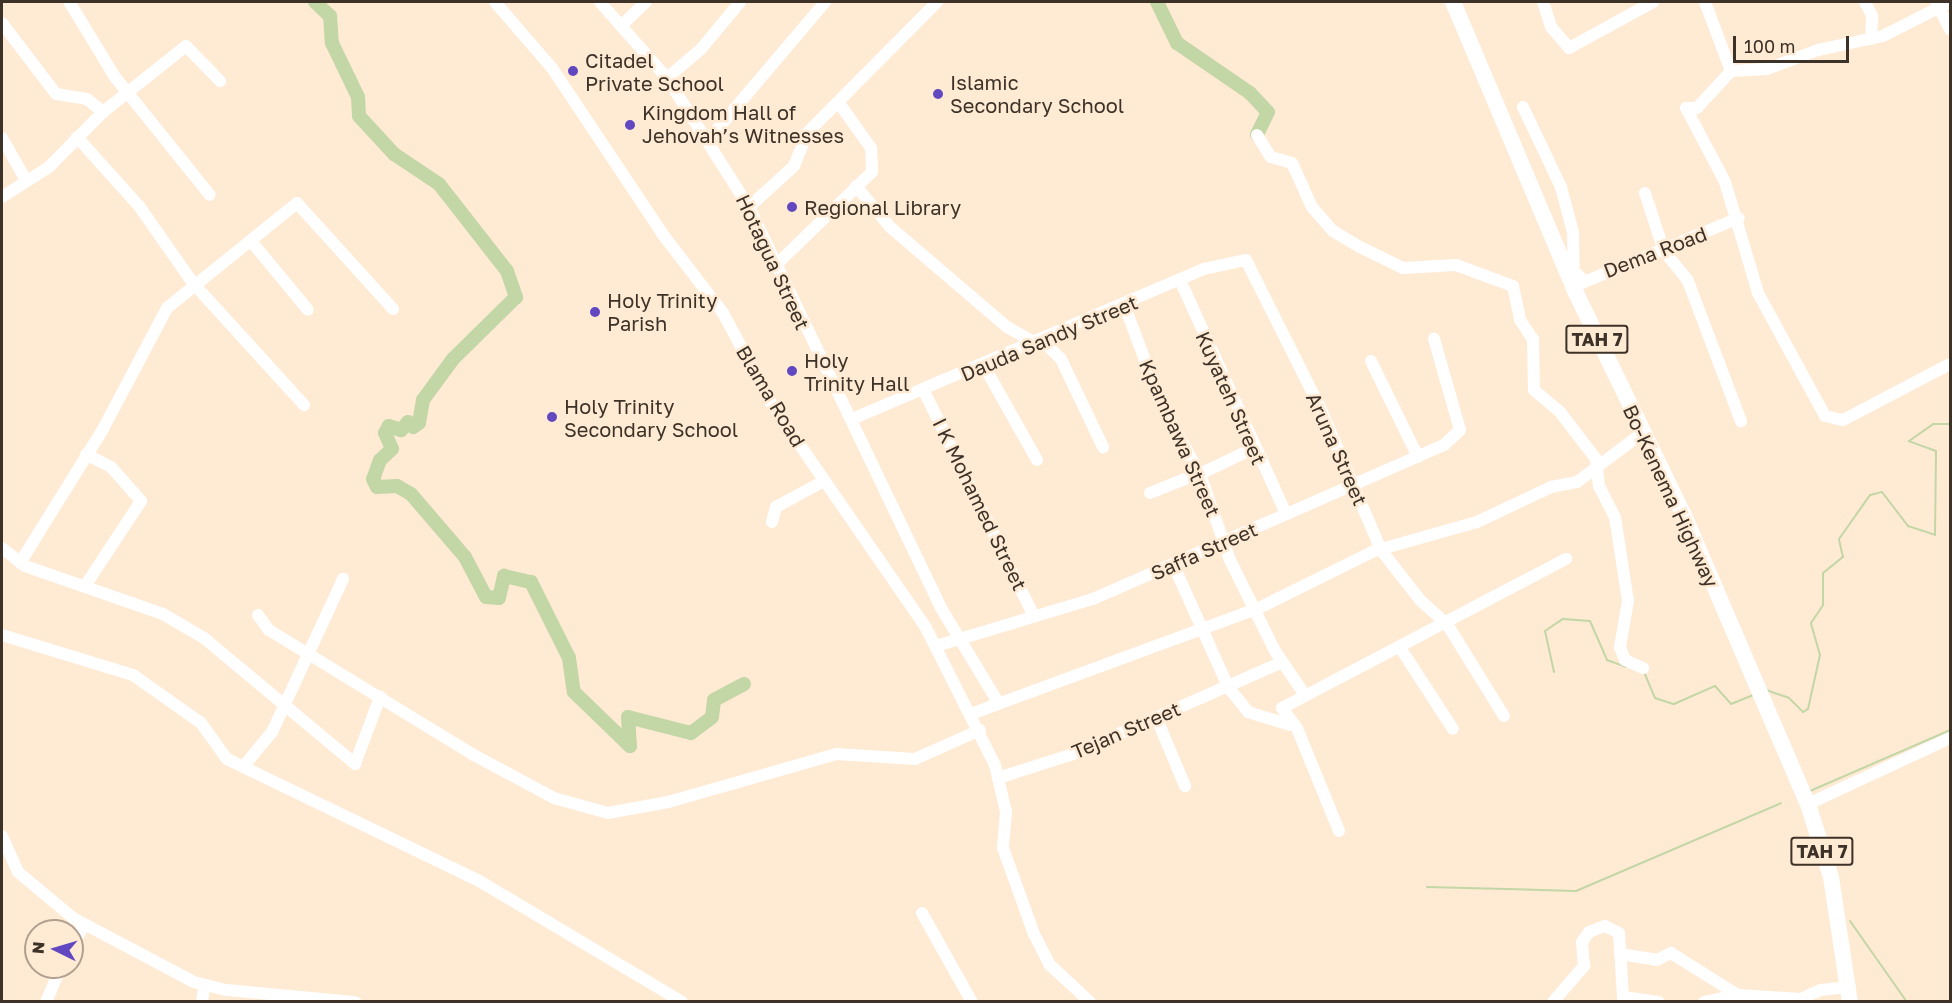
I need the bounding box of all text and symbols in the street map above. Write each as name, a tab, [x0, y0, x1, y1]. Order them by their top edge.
scale bar	[1736, 24, 1852, 62]
text: 100 m	[1744, 35, 1795, 57]
place label: Citadel Private School	[585, 48, 724, 95]
marker: Citadel Private School	[566, 64, 580, 78]
place label: Islamic Secondary School	[950, 70, 1124, 117]
marker: Islamic Secondary School	[931, 87, 945, 101]
place label: Kingdom Hall of Jehovah’s Witnesses	[642, 101, 844, 148]
marker: Kingdom Hall of Jehovah’s Witnesses	[623, 118, 637, 132]
street label: Hotagua Street	[731, 191, 815, 333]
place label: Regional Library	[804, 195, 961, 219]
marker: Regional Library	[785, 200, 799, 214]
street label: Dema Road	[1600, 221, 1710, 283]
place label: Holy Trinity Parish	[607, 288, 717, 335]
street label: Dauda Sandy Street	[957, 290, 1141, 386]
marker: Holy Trinity Parish	[588, 305, 602, 319]
road number: TAH 7	[1564, 324, 1630, 354]
street label: Kuyateh Street	[1191, 328, 1271, 468]
street label: Blama Road	[731, 341, 811, 451]
place label: Holy Trinity Hall	[804, 348, 909, 395]
street label: Kpambawa Street	[1135, 356, 1225, 520]
marker: Holy Trinity Hall	[785, 364, 799, 378]
street label: Aruna Street	[1301, 389, 1373, 509]
place label: Holy Trinity Secondary School	[564, 394, 738, 441]
street label: Bo-Kenema Highway	[1618, 401, 1724, 591]
marker: Holy Trinity Secondary School	[545, 410, 559, 424]
street label: I K Mohamed Street	[928, 414, 1032, 594]
street label: Saffa Street	[1147, 517, 1261, 585]
street label: Tejan Street	[1068, 696, 1184, 764]
road number: TAH 7	[1789, 836, 1855, 866]
north arrow	[24, 919, 84, 979]
text: N	[28, 941, 49, 955]

